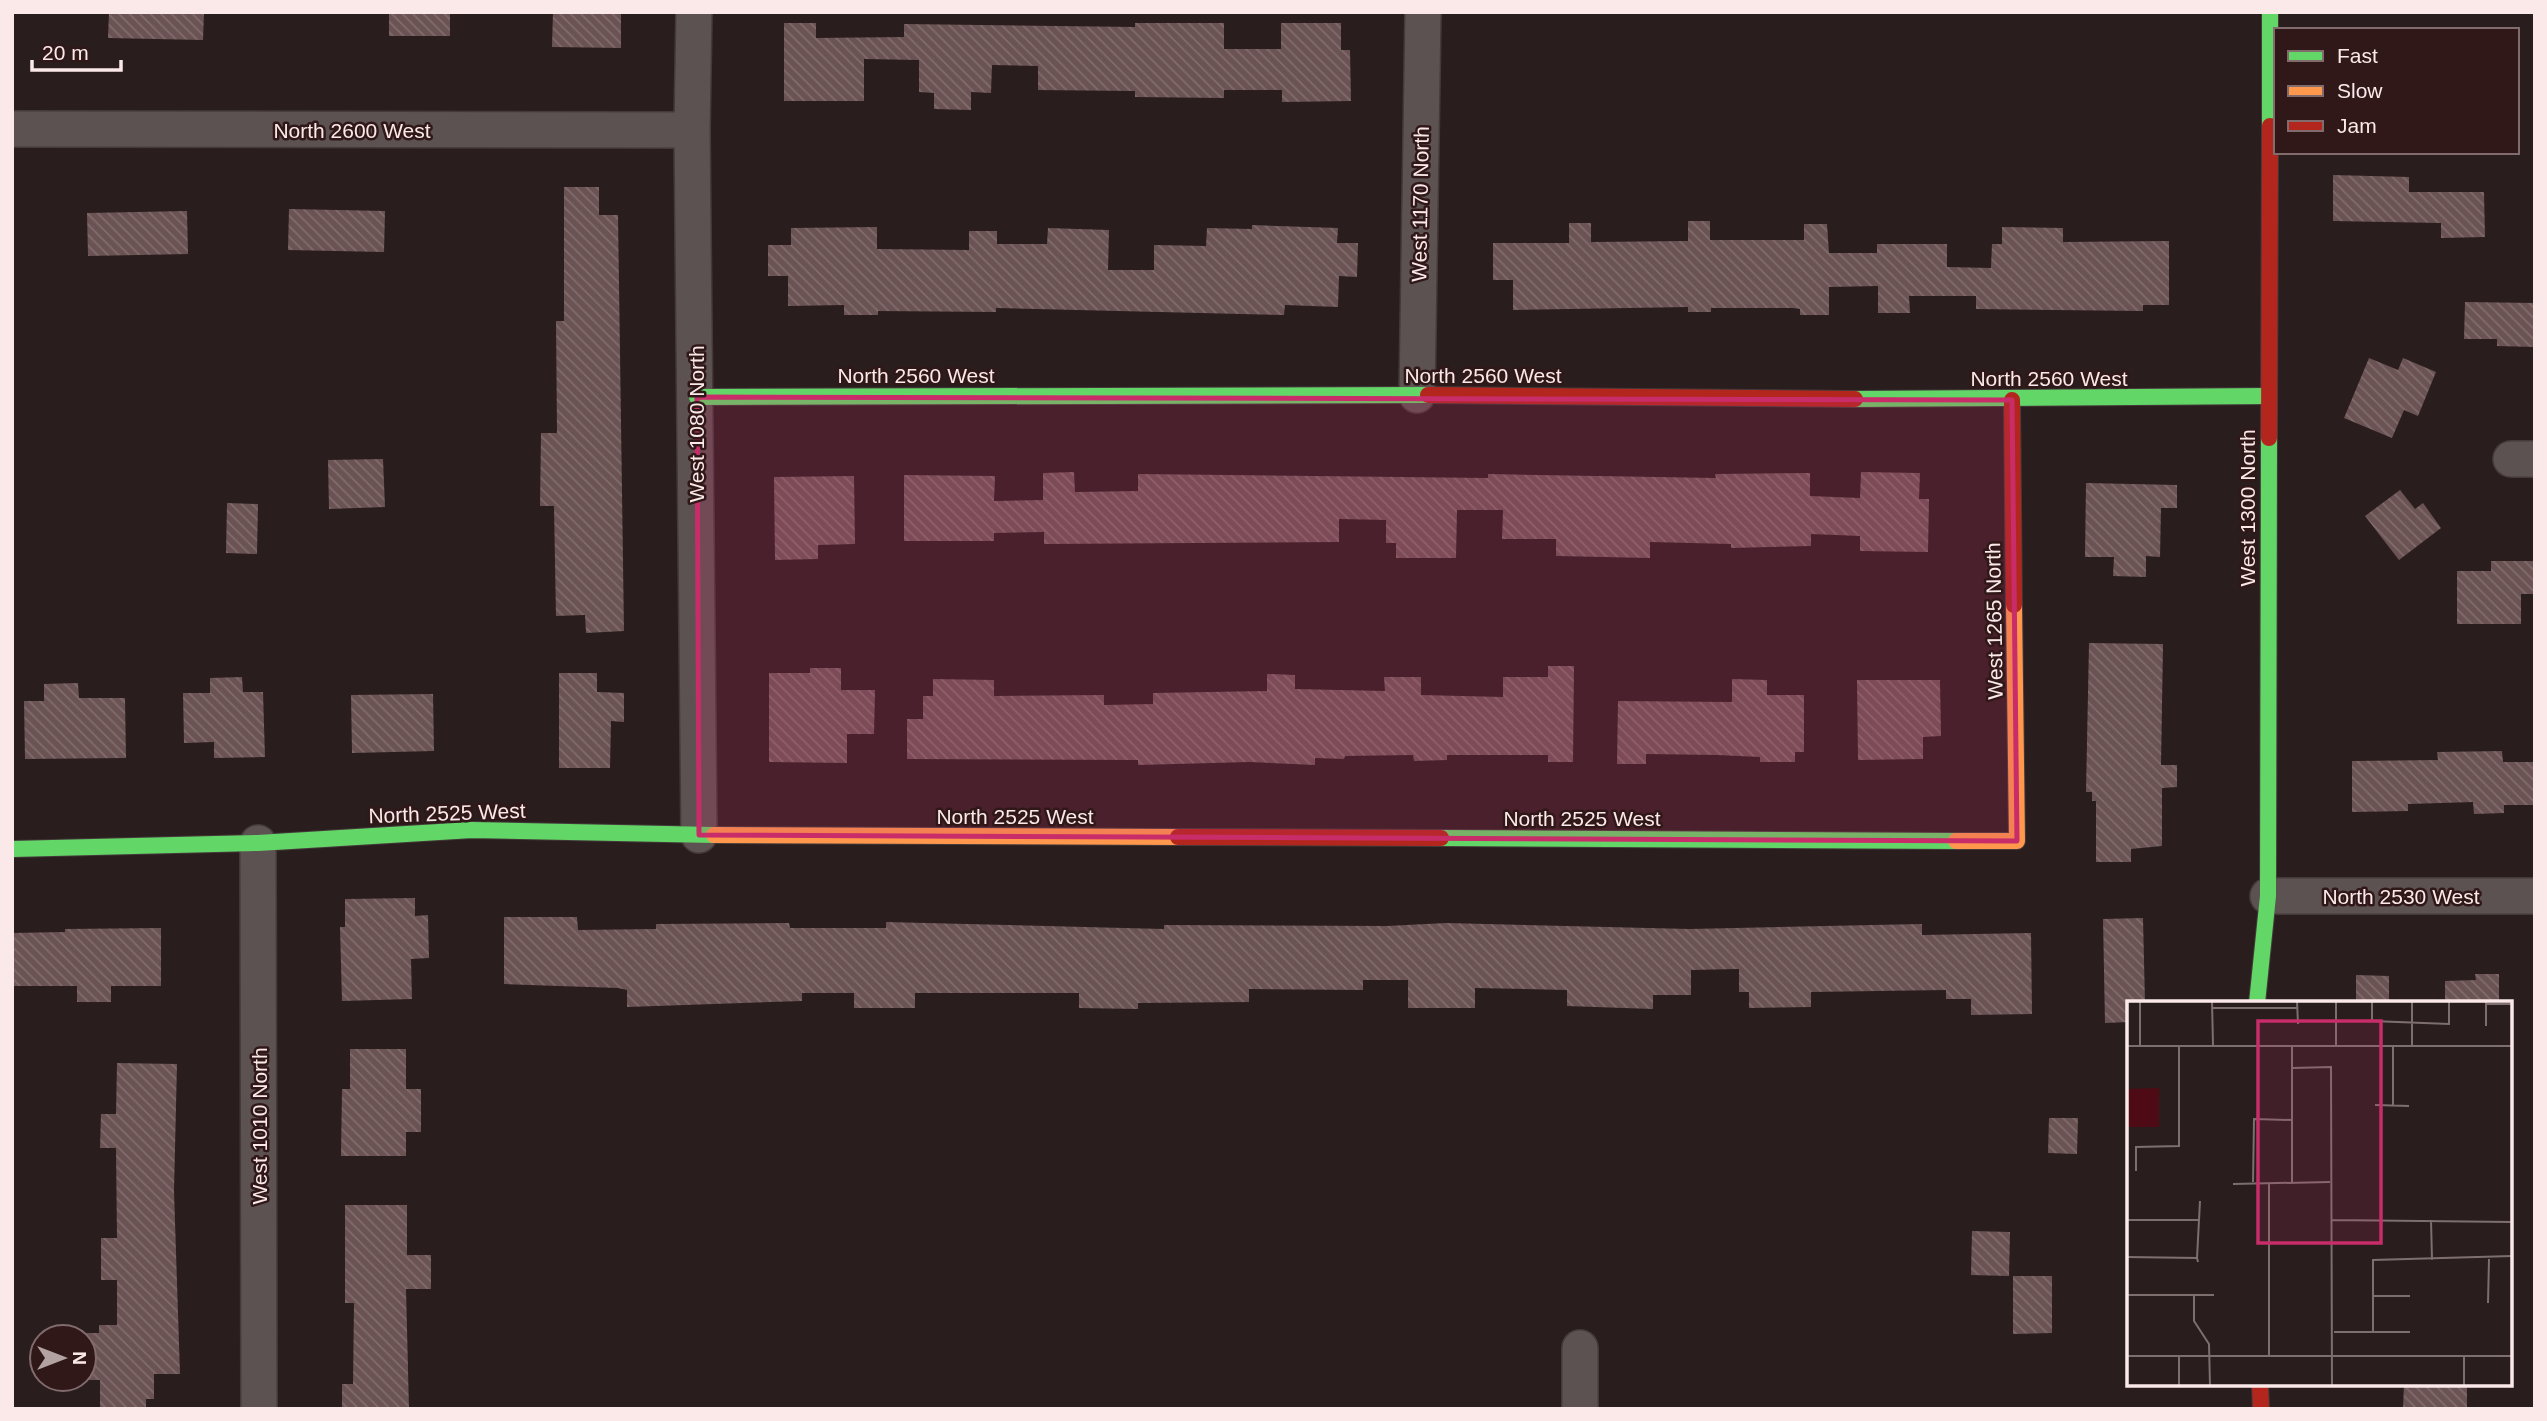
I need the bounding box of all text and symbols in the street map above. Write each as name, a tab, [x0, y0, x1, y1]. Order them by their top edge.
scale bar	[32, 28, 121, 72]
legend	[2274, 28, 2519, 154]
text: 20 m	[42, 41, 89, 64]
text: Fast	[2337, 44, 2378, 67]
text: Slow	[2337, 79, 2383, 102]
text: Jam	[2337, 114, 2377, 137]
street label: North 2600 West	[273, 119, 431, 142]
street label: West 1170 North	[1407, 126, 1433, 282]
street label: West 1080 North	[685, 345, 708, 503]
street label: North 2560 West	[837, 364, 995, 387]
street label: North 2560 West	[1404, 364, 1562, 387]
street label: North 2560 West	[1970, 367, 2128, 390]
street label: West 1300 North	[2236, 429, 2259, 587]
street label: West 1265 North	[1981, 542, 2007, 700]
street label: North 2525 West	[368, 799, 526, 827]
street label: North 2525 West	[936, 805, 1094, 828]
street label: North 2525 West	[1503, 807, 1661, 830]
street label: North 2530 West	[2322, 885, 2480, 908]
inset map	[2127, 1001, 2512, 1386]
street label: West 1010 North	[248, 1047, 271, 1205]
north arrow	[28, 1323, 98, 1393]
text: N	[69, 1351, 90, 1365]

